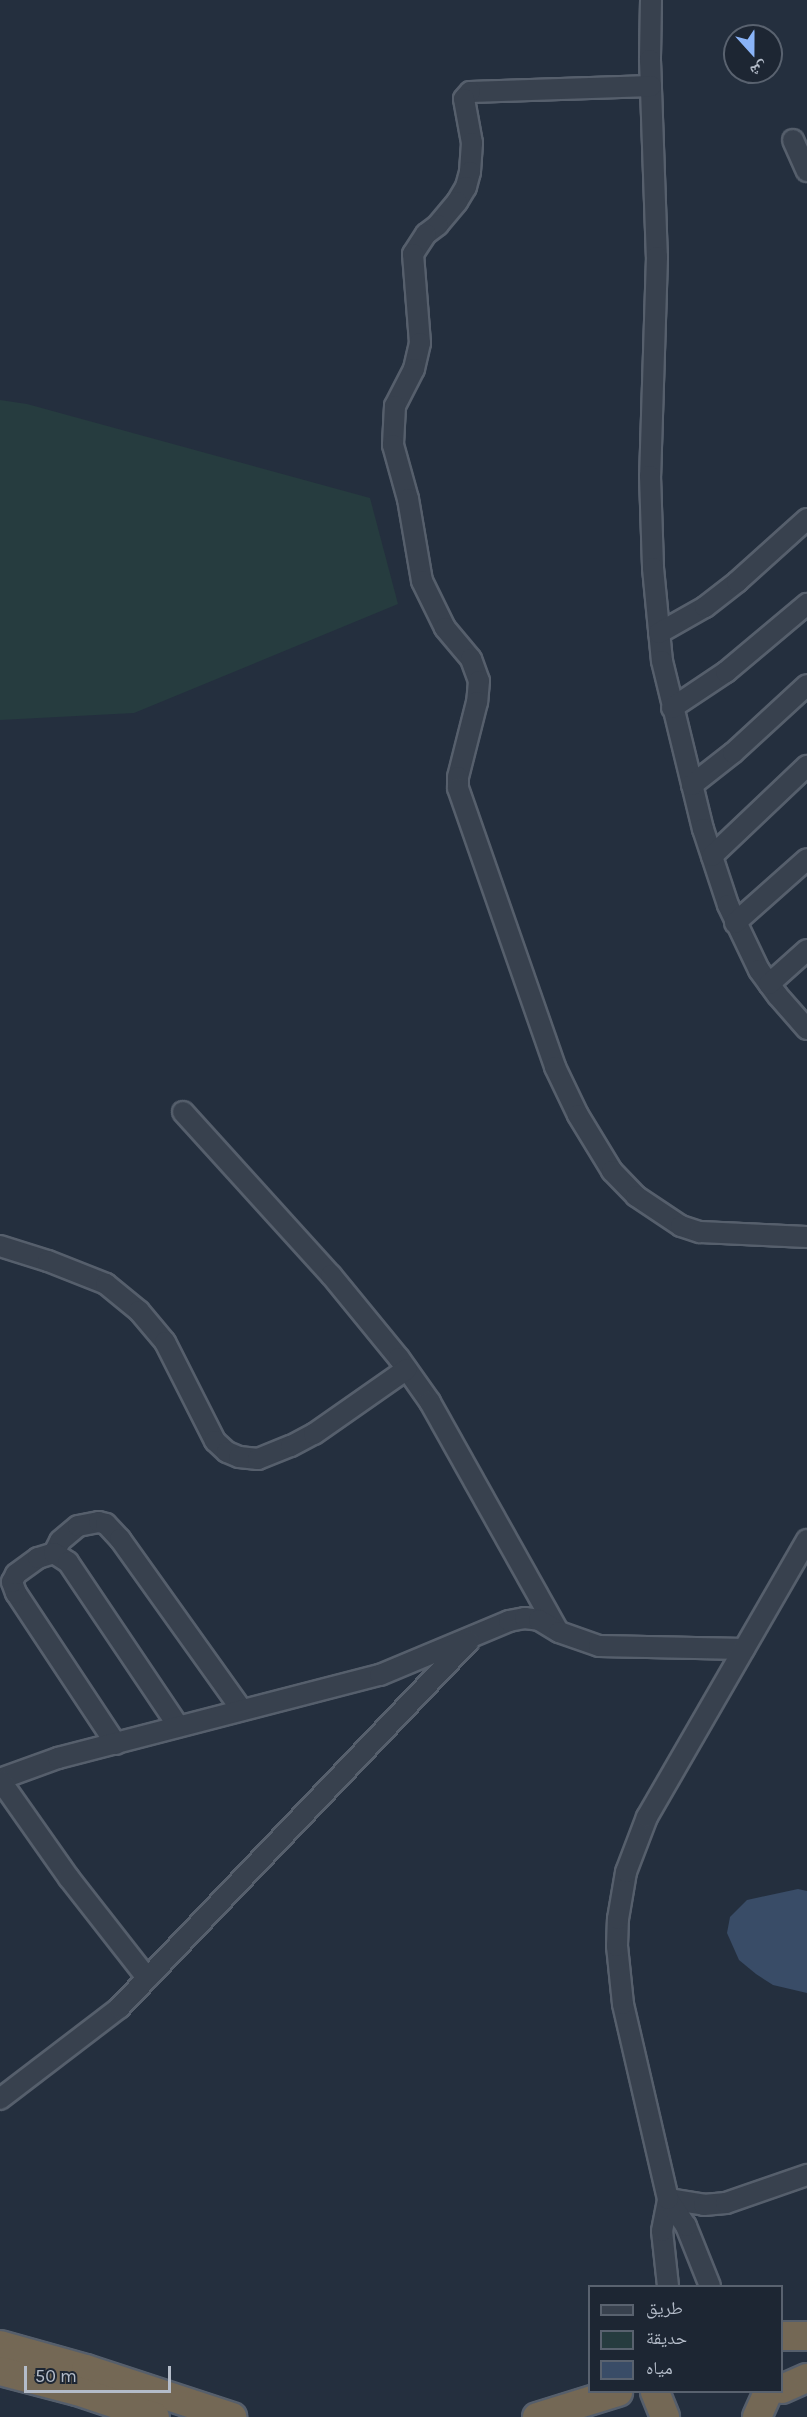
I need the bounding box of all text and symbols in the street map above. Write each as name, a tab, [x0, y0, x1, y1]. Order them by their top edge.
north arrow	[723, 24, 783, 84]
text: ش	[748, 57, 770, 81]
legend	[588, 2285, 783, 2393]
text: طريق	[646, 2297, 683, 2319]
text: حديقة	[646, 2327, 687, 2349]
scale bar	[27, 2354, 174, 2392]
text: مياه	[646, 2357, 673, 2379]
text: 50 m	[35, 2365, 77, 2387]

